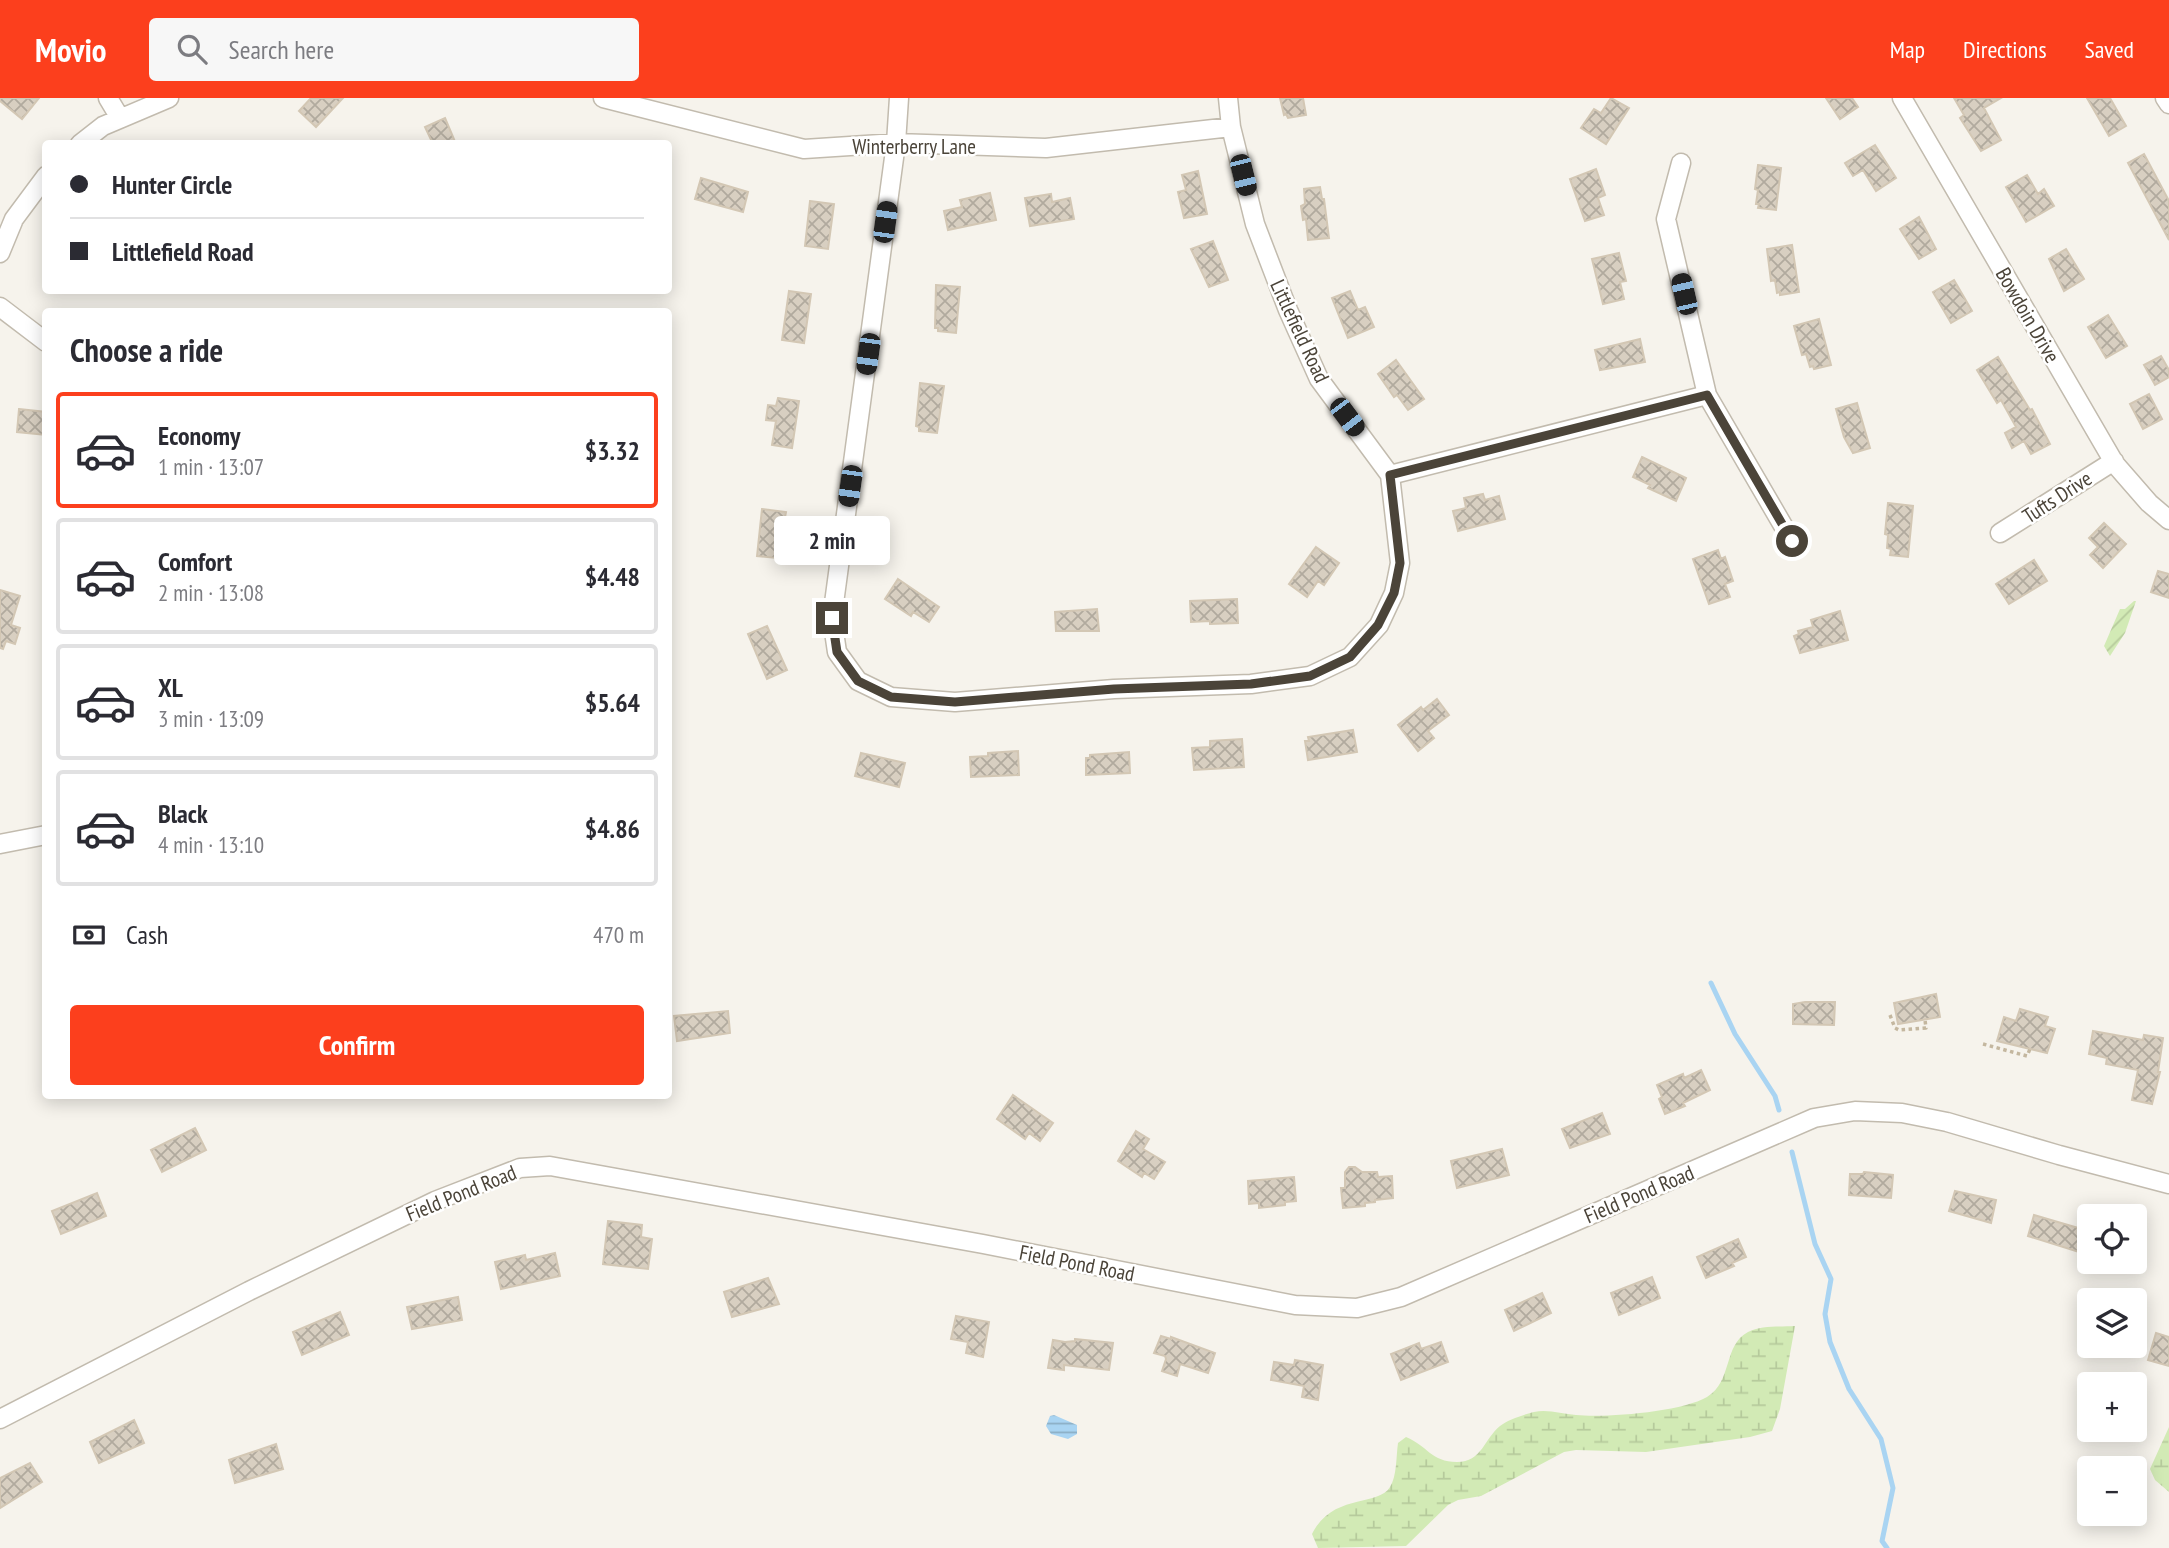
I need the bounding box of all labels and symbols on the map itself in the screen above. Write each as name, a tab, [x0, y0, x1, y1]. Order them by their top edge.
street label: Winterberry Lane	[852, 133, 976, 160]
car	[1228, 152, 1259, 198]
car	[872, 200, 899, 244]
street label: Bowdoin Drive	[1990, 262, 2066, 368]
car	[1670, 271, 1699, 317]
street label: Littlefield Road	[1264, 275, 1336, 387]
car	[855, 332, 882, 376]
car	[1326, 394, 1369, 440]
car	[837, 464, 864, 508]
street label: Tufts Drive	[2017, 465, 2097, 529]
callout: 2 min	[774, 517, 890, 566]
route start	[1776, 525, 1808, 557]
route end	[816, 602, 848, 634]
street label: Field Pond Road	[402, 1159, 520, 1227]
street label: Field Pond Road	[1580, 1159, 1698, 1229]
street label: Field Pond Road	[1017, 1239, 1137, 1287]

